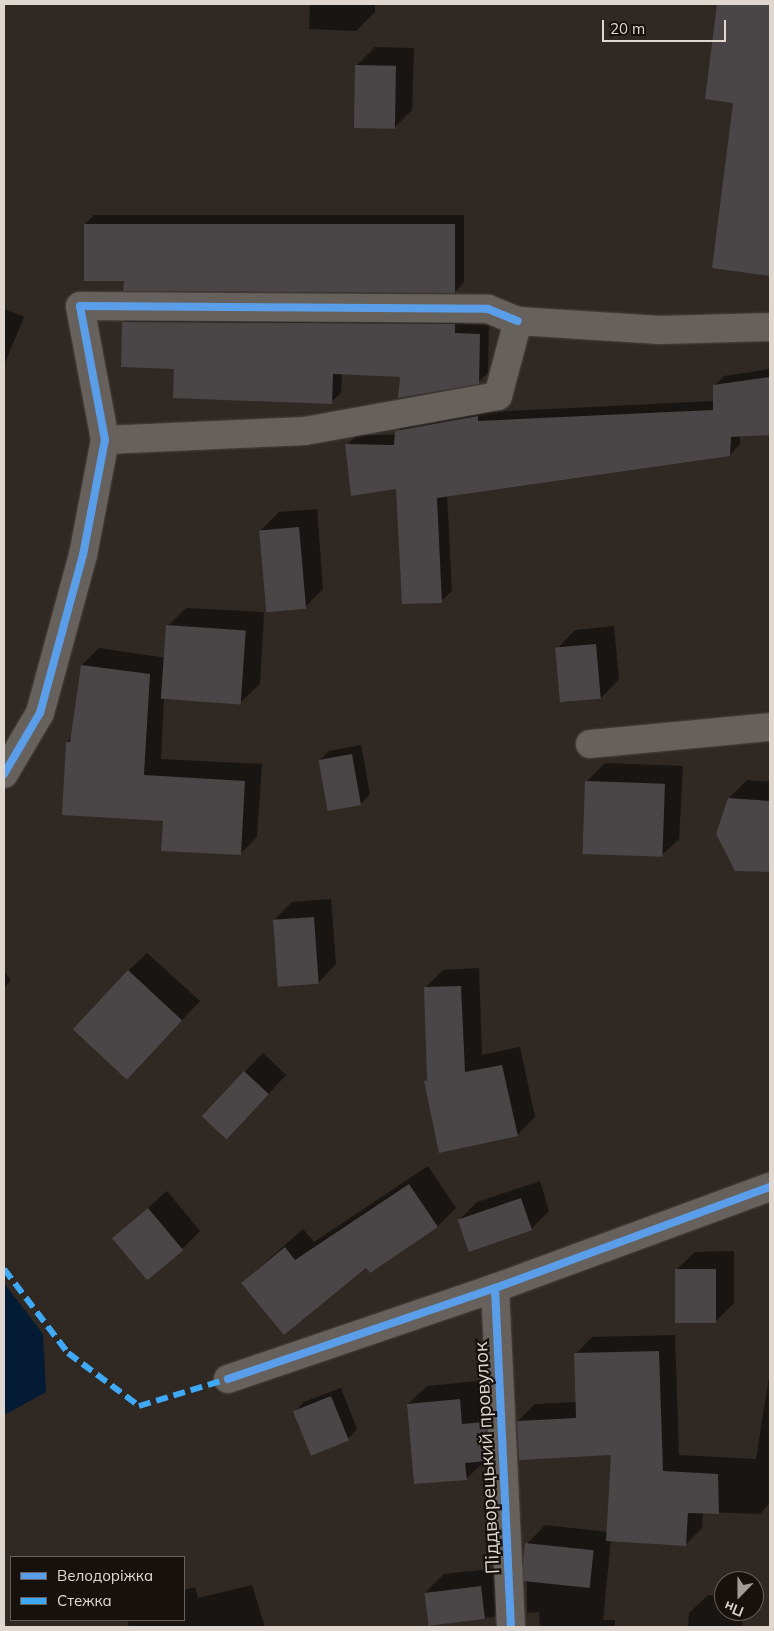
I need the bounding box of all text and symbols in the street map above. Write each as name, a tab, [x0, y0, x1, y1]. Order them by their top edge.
scale bar	[604, 10, 728, 42]
text: 20 m	[610, 19, 645, 38]
street label: Піддворецький провулок	[470, 1341, 504, 1575]
legend	[10, 1556, 185, 1621]
text: Велодоріжка	[57, 1566, 153, 1585]
north arrow	[714, 1571, 764, 1621]
text: Стежка	[57, 1591, 112, 1610]
text: Пн	[721, 1597, 746, 1621]

